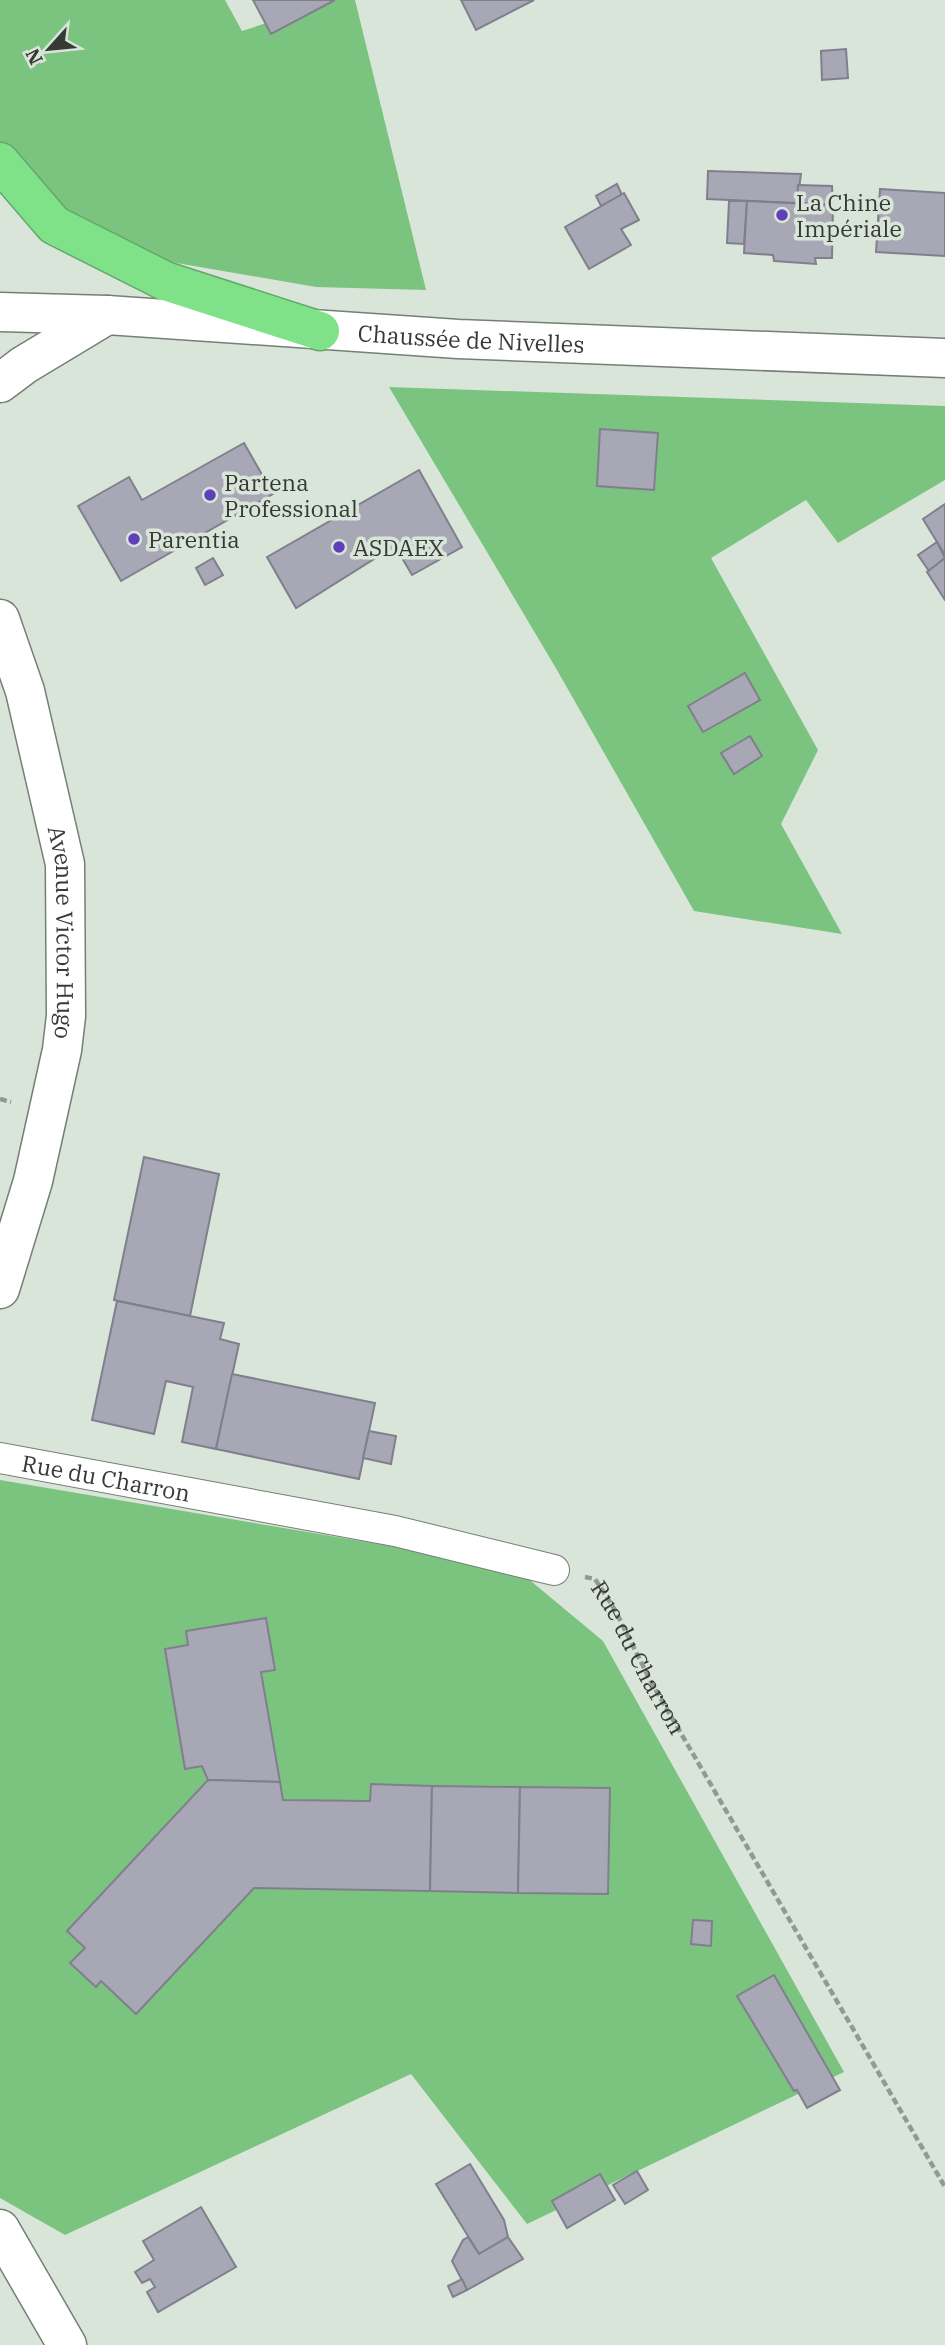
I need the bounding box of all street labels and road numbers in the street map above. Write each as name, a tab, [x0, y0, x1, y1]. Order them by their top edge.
street label: Chaussée de Nivelles	[357, 317, 585, 359]
street label: Avenue Victor Hugo	[42, 823, 81, 1041]
street label: Rue du Charron	[19, 1447, 193, 1508]
street label: Rue du Charron	[585, 1575, 693, 1739]

